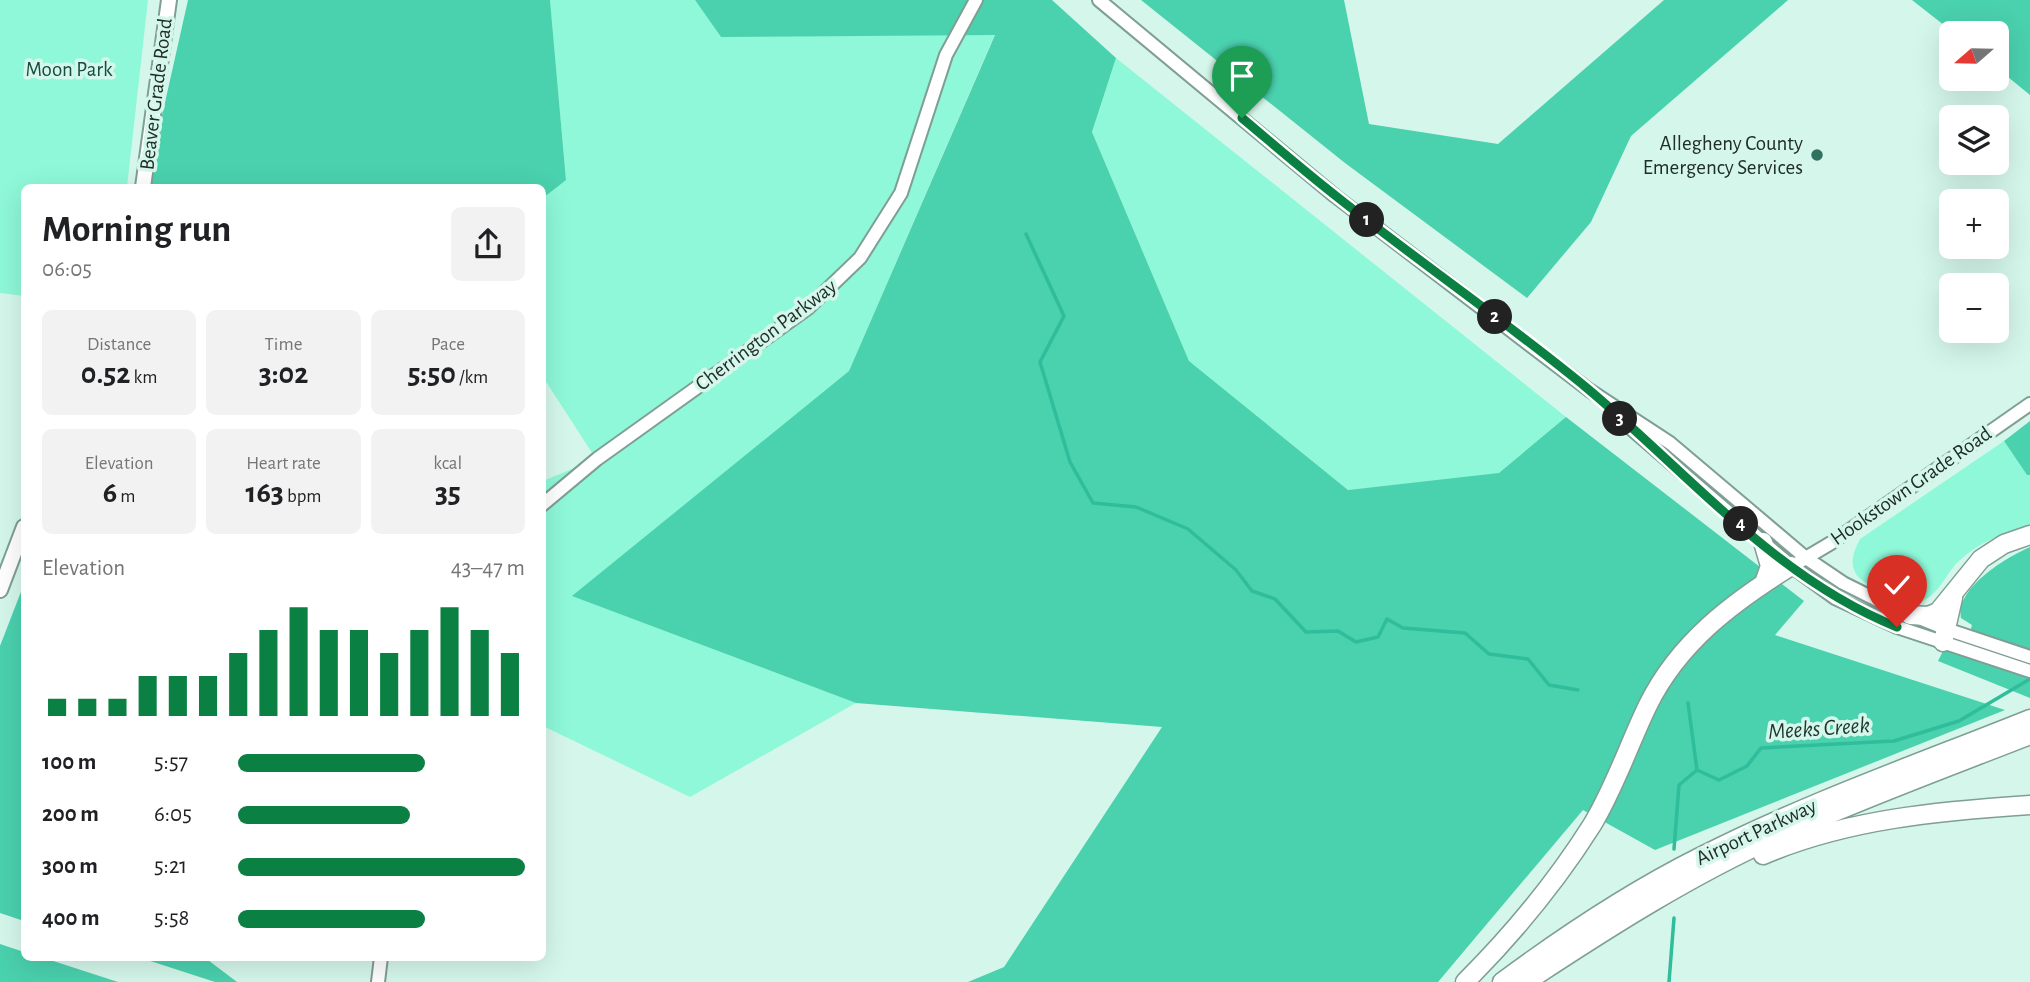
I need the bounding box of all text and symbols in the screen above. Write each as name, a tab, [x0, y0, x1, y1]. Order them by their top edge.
street label: Beaver Grade Road	[136, 17, 176, 171]
north arrow	[1939, 21, 2009, 91]
map controls	[1939, 21, 2009, 343]
pin	[1212, 46, 1272, 118]
icon: arrive	[1223, 57, 1261, 95]
park label: Moon Park	[25, 59, 113, 80]
button: layers	[1939, 105, 2009, 175]
place label: Allegheny County Emergency Services	[1643, 133, 1803, 178]
marker: Allegheny County Emergency Services	[1809, 147, 1825, 163]
button: +	[1939, 189, 2009, 259]
pin: 1	[1350, 202, 1384, 238]
button: share	[451, 207, 525, 281]
text: 1	[1363, 210, 1370, 229]
text: Morning run	[42, 211, 231, 249]
text: 06:05	[42, 258, 92, 281]
button: −	[1939, 273, 2009, 343]
street label: Cherrington Parkway	[692, 275, 840, 395]
pin: 2	[1478, 300, 1512, 334]
text: 2	[1490, 307, 1499, 326]
text: Distance	[87, 335, 151, 354]
text: Time	[265, 335, 302, 354]
text: Pace	[431, 335, 465, 354]
text: 0.52	[81, 359, 130, 389]
text: 3:02	[259, 359, 308, 389]
text: 5:50	[407, 359, 456, 389]
text: km	[130, 368, 157, 387]
text: /km	[456, 368, 488, 387]
pin: 3	[1602, 402, 1638, 436]
text: 3	[1615, 409, 1624, 428]
street label: Hookstown Grade Road	[1827, 423, 1995, 549]
text: Elevation	[85, 454, 154, 473]
text: Heart rate	[246, 454, 321, 473]
text: kcal	[433, 454, 462, 473]
text: 6	[103, 478, 117, 508]
text: 163	[246, 478, 284, 508]
text: 35	[435, 478, 461, 508]
text: m	[117, 487, 136, 506]
text: bpm	[284, 487, 321, 506]
pin: 4	[1724, 506, 1758, 542]
text: 4	[1736, 514, 1745, 533]
pin	[1867, 555, 1927, 627]
text: Elevation	[42, 557, 125, 580]
text: 43–47 m	[451, 557, 525, 580]
icon: check	[1878, 566, 1916, 604]
water label: Meeks Creek	[1767, 714, 1871, 744]
text: 100 m	[42, 751, 96, 774]
text: 5:57	[154, 751, 188, 774]
street label: Airport Parkway	[1693, 795, 1819, 869]
text: 200 m	[42, 803, 99, 826]
text: 6:05	[154, 803, 192, 826]
text: 300 m	[42, 855, 98, 878]
text: 5:21	[154, 855, 187, 878]
text: 400 m	[42, 907, 100, 930]
text: 5:58	[154, 907, 189, 930]

